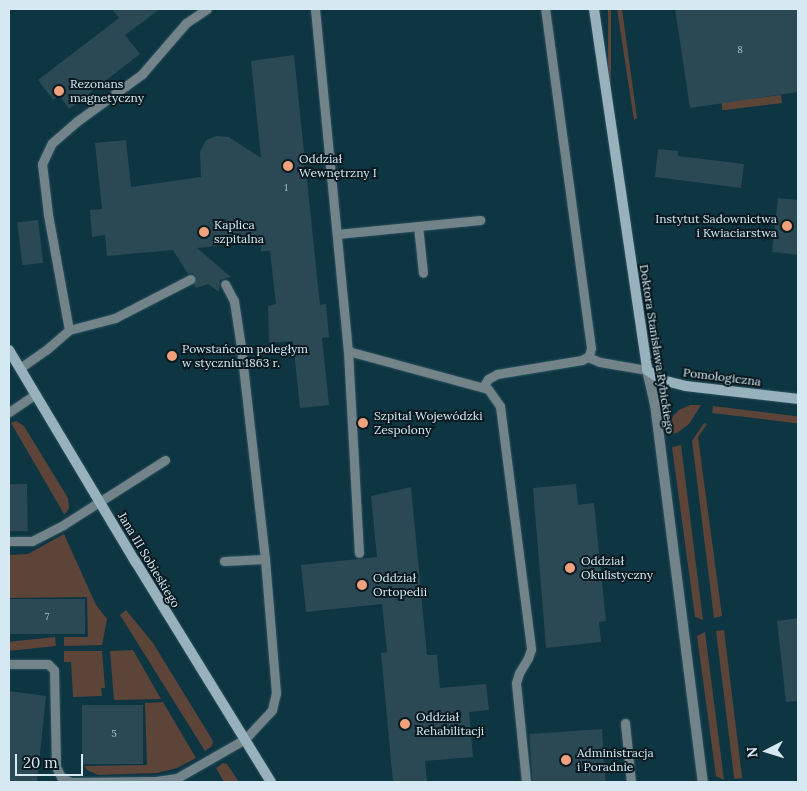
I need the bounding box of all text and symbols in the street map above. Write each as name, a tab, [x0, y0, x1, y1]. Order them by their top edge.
house number: 8	[737, 44, 743, 56]
place label: Rezonans magnetyczny	[70, 77, 144, 105]
marker: Rezonans magnetyczny	[52, 84, 66, 98]
place label: Oddział Wewnętrzny I	[299, 152, 377, 180]
marker: Oddział Wewnętrzny I	[281, 159, 295, 173]
house number: 1	[284, 182, 288, 194]
place label: Instytut Sadownictwa i Kwiaciarstwa	[655, 212, 777, 240]
place label: Kaplica szpitalna	[214, 218, 264, 246]
marker: Instytut Sadownictwa i Kwiaciarstwa	[781, 220, 793, 232]
marker: Kaplica szpitalna	[198, 226, 210, 238]
street label: Doktora Stanisława Rybickiego	[636, 263, 678, 435]
place label: Powstańcom poległym w styczniu 1863 r.	[182, 342, 308, 370]
marker: Powstańcom poległym w styczniu 1863 r.	[166, 350, 178, 362]
street label: Pomologiczna	[682, 365, 762, 389]
place label: Szpital Wojewódzki Zespolony	[374, 409, 483, 437]
marker: Szpital Wojewódzki Zespolony	[356, 416, 370, 430]
street label: Jana III Sobieskiego	[115, 510, 183, 610]
place label: Oddział Okulistyczny	[581, 554, 653, 582]
marker: Oddział Okulistyczny	[563, 561, 577, 575]
place label: Oddział Ortopedii	[373, 571, 427, 599]
marker: Oddział Ortopedii	[355, 578, 369, 592]
house number: 7	[45, 611, 49, 623]
place label: Oddział Rehabilitacji	[416, 710, 484, 738]
marker: Oddział Rehabilitacji	[398, 717, 412, 731]
north arrow	[742, 726, 792, 776]
house number: 5	[111, 728, 117, 740]
scale bar	[18, 744, 85, 776]
place label: Administracja i Poradnie	[577, 746, 654, 774]
text: N	[743, 746, 761, 758]
text: 20 m	[23, 753, 58, 772]
marker: Administracja i Poradnie	[559, 753, 573, 767]

